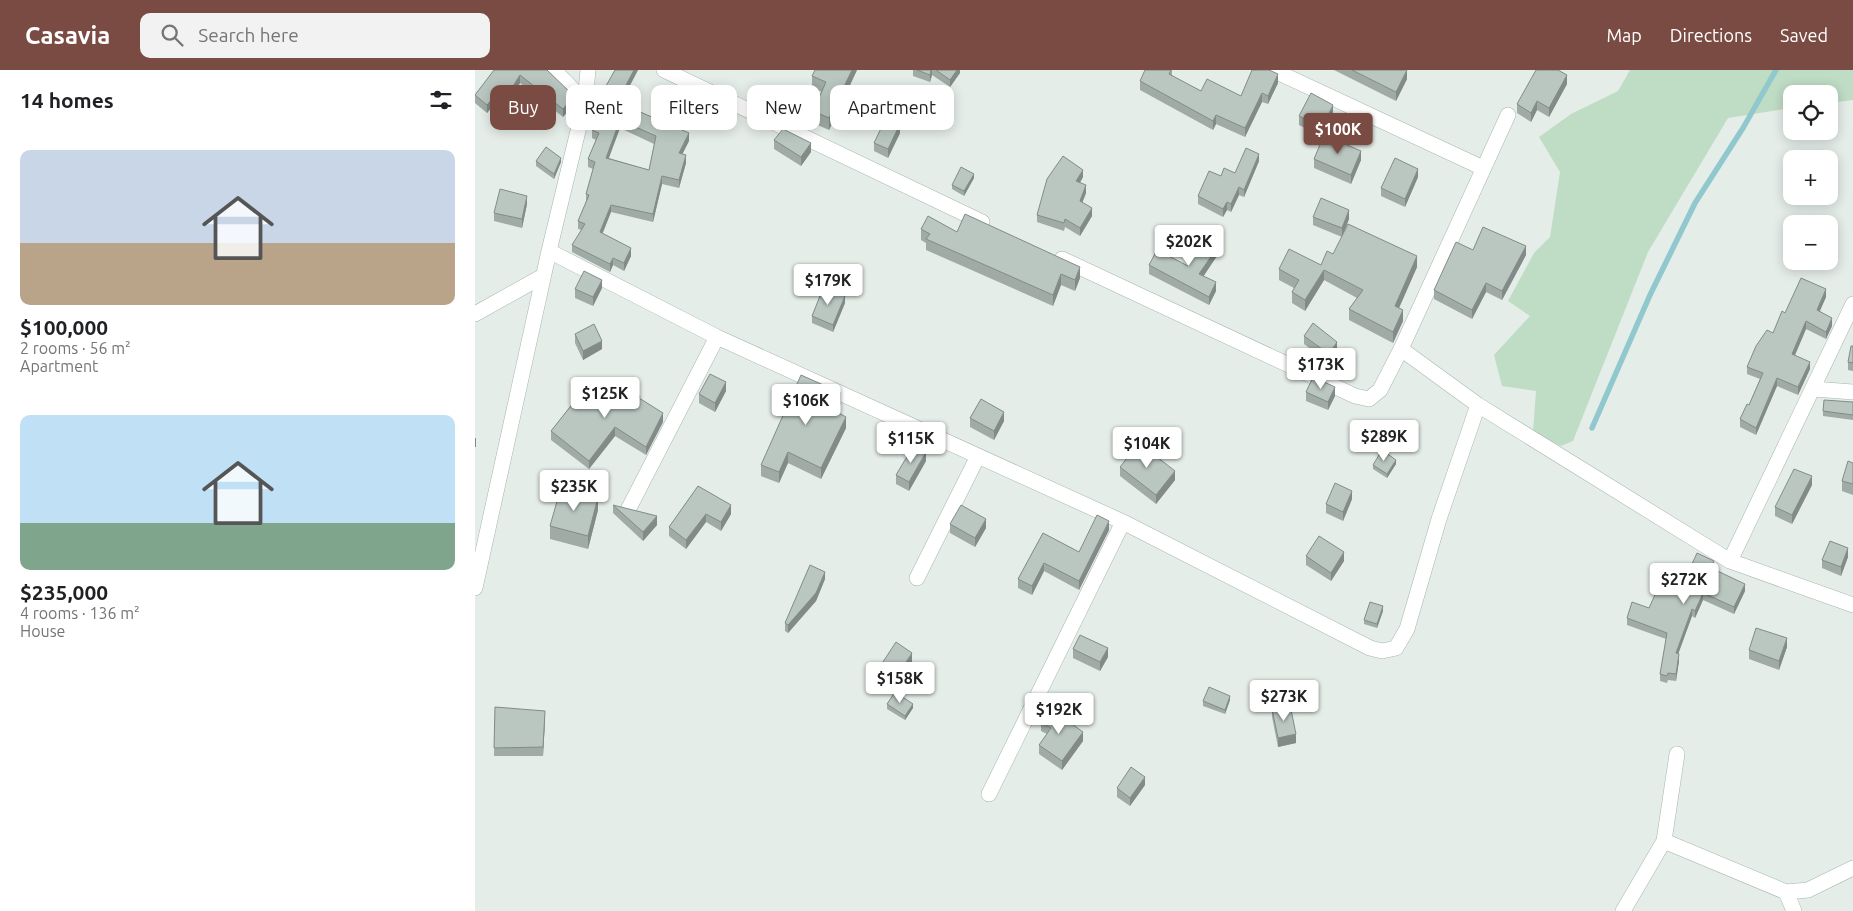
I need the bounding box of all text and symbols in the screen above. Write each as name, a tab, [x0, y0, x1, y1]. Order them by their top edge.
search box	[140, 13, 490, 58]
icon: search	[158, 21, 186, 49]
text: Casavia	[25, 22, 110, 49]
text: Search here	[198, 24, 299, 46]
text: Map	[1606, 25, 1642, 45]
text: Directions	[1670, 25, 1752, 45]
text: Saved	[1780, 25, 1828, 45]
chip: Buy	[490, 85, 556, 130]
chip: Rent	[566, 85, 641, 130]
chip: Filters	[651, 85, 737, 130]
chip: New	[747, 85, 820, 130]
chip: Apartment	[830, 85, 954, 130]
map controls	[1783, 85, 1838, 270]
button: locate	[1783, 85, 1838, 140]
icon: filters	[427, 86, 455, 114]
text: 14 homes	[20, 88, 114, 112]
pin: $100K	[1303, 112, 1373, 155]
text: $100K	[1315, 120, 1361, 138]
button: +	[1783, 150, 1838, 205]
icon: home	[193, 183, 283, 273]
button: −	[1783, 215, 1838, 270]
pin: $202K	[1154, 224, 1224, 267]
text: $202K	[1166, 232, 1212, 250]
pin: $179K	[793, 264, 863, 306]
text: $179K	[805, 271, 851, 289]
text: $100,000	[20, 315, 108, 339]
text: 2 rooms · 56 m²	[20, 339, 131, 357]
pin: $173K	[1286, 348, 1356, 390]
text: $173K	[1298, 355, 1344, 373]
text: Apartment	[20, 357, 98, 375]
pin: $125K	[570, 376, 640, 419]
text: $125K	[582, 384, 628, 402]
pin: $106K	[771, 384, 841, 426]
text: $106K	[783, 391, 829, 409]
pin: $289K	[1349, 420, 1419, 462]
pin: $115K	[876, 422, 946, 464]
pin: $104K	[1112, 426, 1182, 469]
text: $289K	[1361, 427, 1407, 445]
text: $115K	[888, 429, 934, 447]
text: $104K	[1124, 434, 1170, 452]
icon: home	[193, 448, 283, 538]
pin: $235K	[539, 470, 609, 512]
text: $235K	[551, 477, 597, 495]
pin: $272K	[1649, 562, 1719, 605]
text: $272K	[1661, 570, 1707, 588]
text: $235,000	[20, 580, 108, 604]
text: 4 rooms · 136 m²	[20, 604, 140, 622]
text: House	[20, 622, 65, 640]
pin: $158K	[865, 662, 935, 704]
text: $158K	[877, 669, 923, 687]
pin: $273K	[1249, 680, 1319, 722]
text: $273K	[1261, 687, 1307, 705]
pin: $192K	[1024, 692, 1094, 735]
text: $192K	[1036, 700, 1082, 718]

